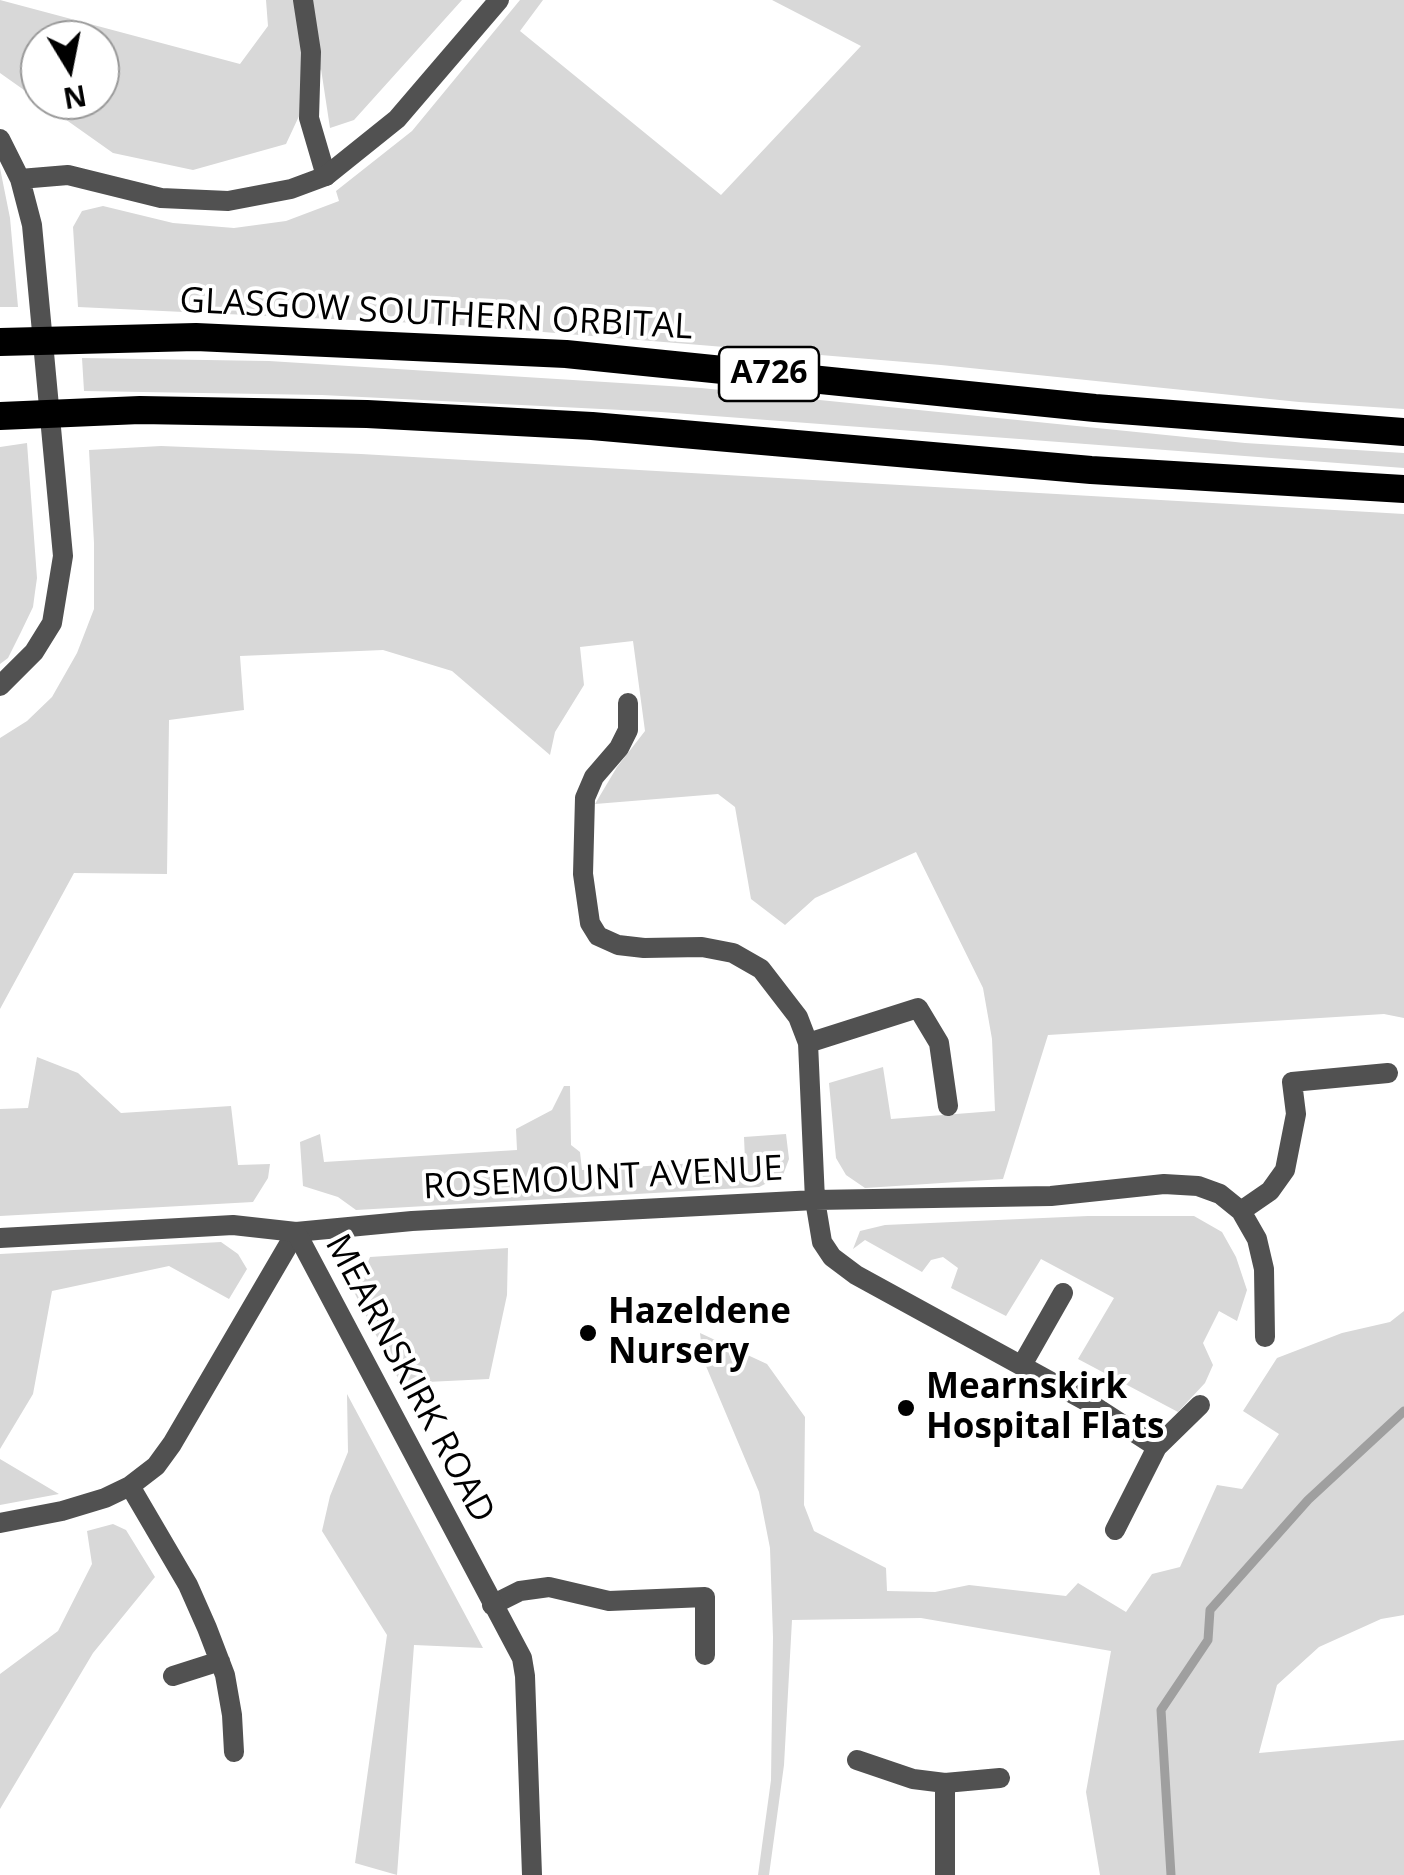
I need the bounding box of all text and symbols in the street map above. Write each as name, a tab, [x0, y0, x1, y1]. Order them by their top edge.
north arrow	[20, 20, 120, 120]
text: N	[60, 77, 89, 118]
street label: GLASGOW SOUTHERN ORBITAL	[178, 281, 694, 349]
road number: A726	[719, 347, 819, 401]
street label: ROSEMOUNT AVENUE	[422, 1149, 784, 1209]
street label: MEARNSKIRK ROAD	[315, 1228, 503, 1530]
place label: Hazeldene Nursery	[608, 1292, 791, 1374]
marker: Hazeldene Nursery	[577, 1322, 599, 1344]
place label: Mearnskirk Hospital Flats	[926, 1367, 1164, 1449]
marker: Mearnskirk Hospital Flats	[895, 1397, 917, 1419]

